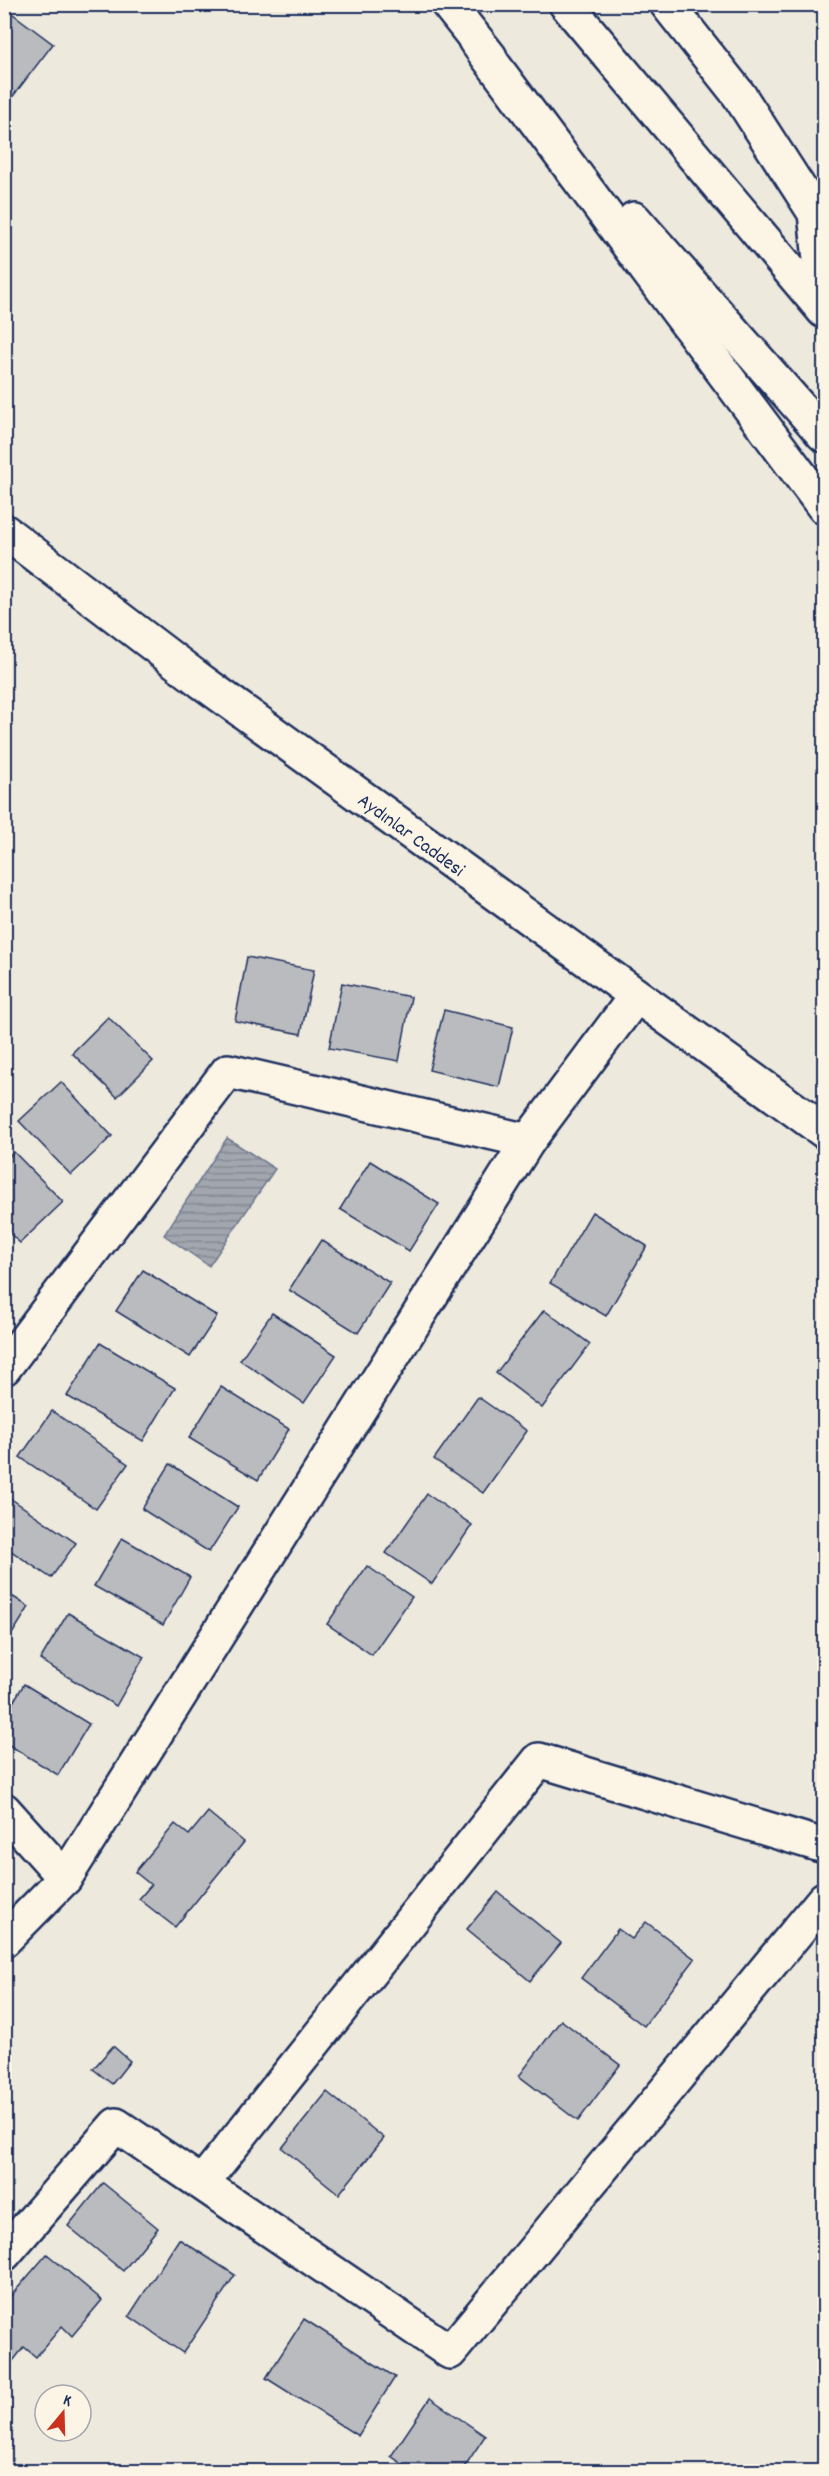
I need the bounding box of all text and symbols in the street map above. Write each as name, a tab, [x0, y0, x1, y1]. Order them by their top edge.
street label: Aydınlar Caddesi	[351, 788, 470, 885]
north arrow	[33, 2383, 93, 2443]
text: K	[60, 2389, 75, 2413]

